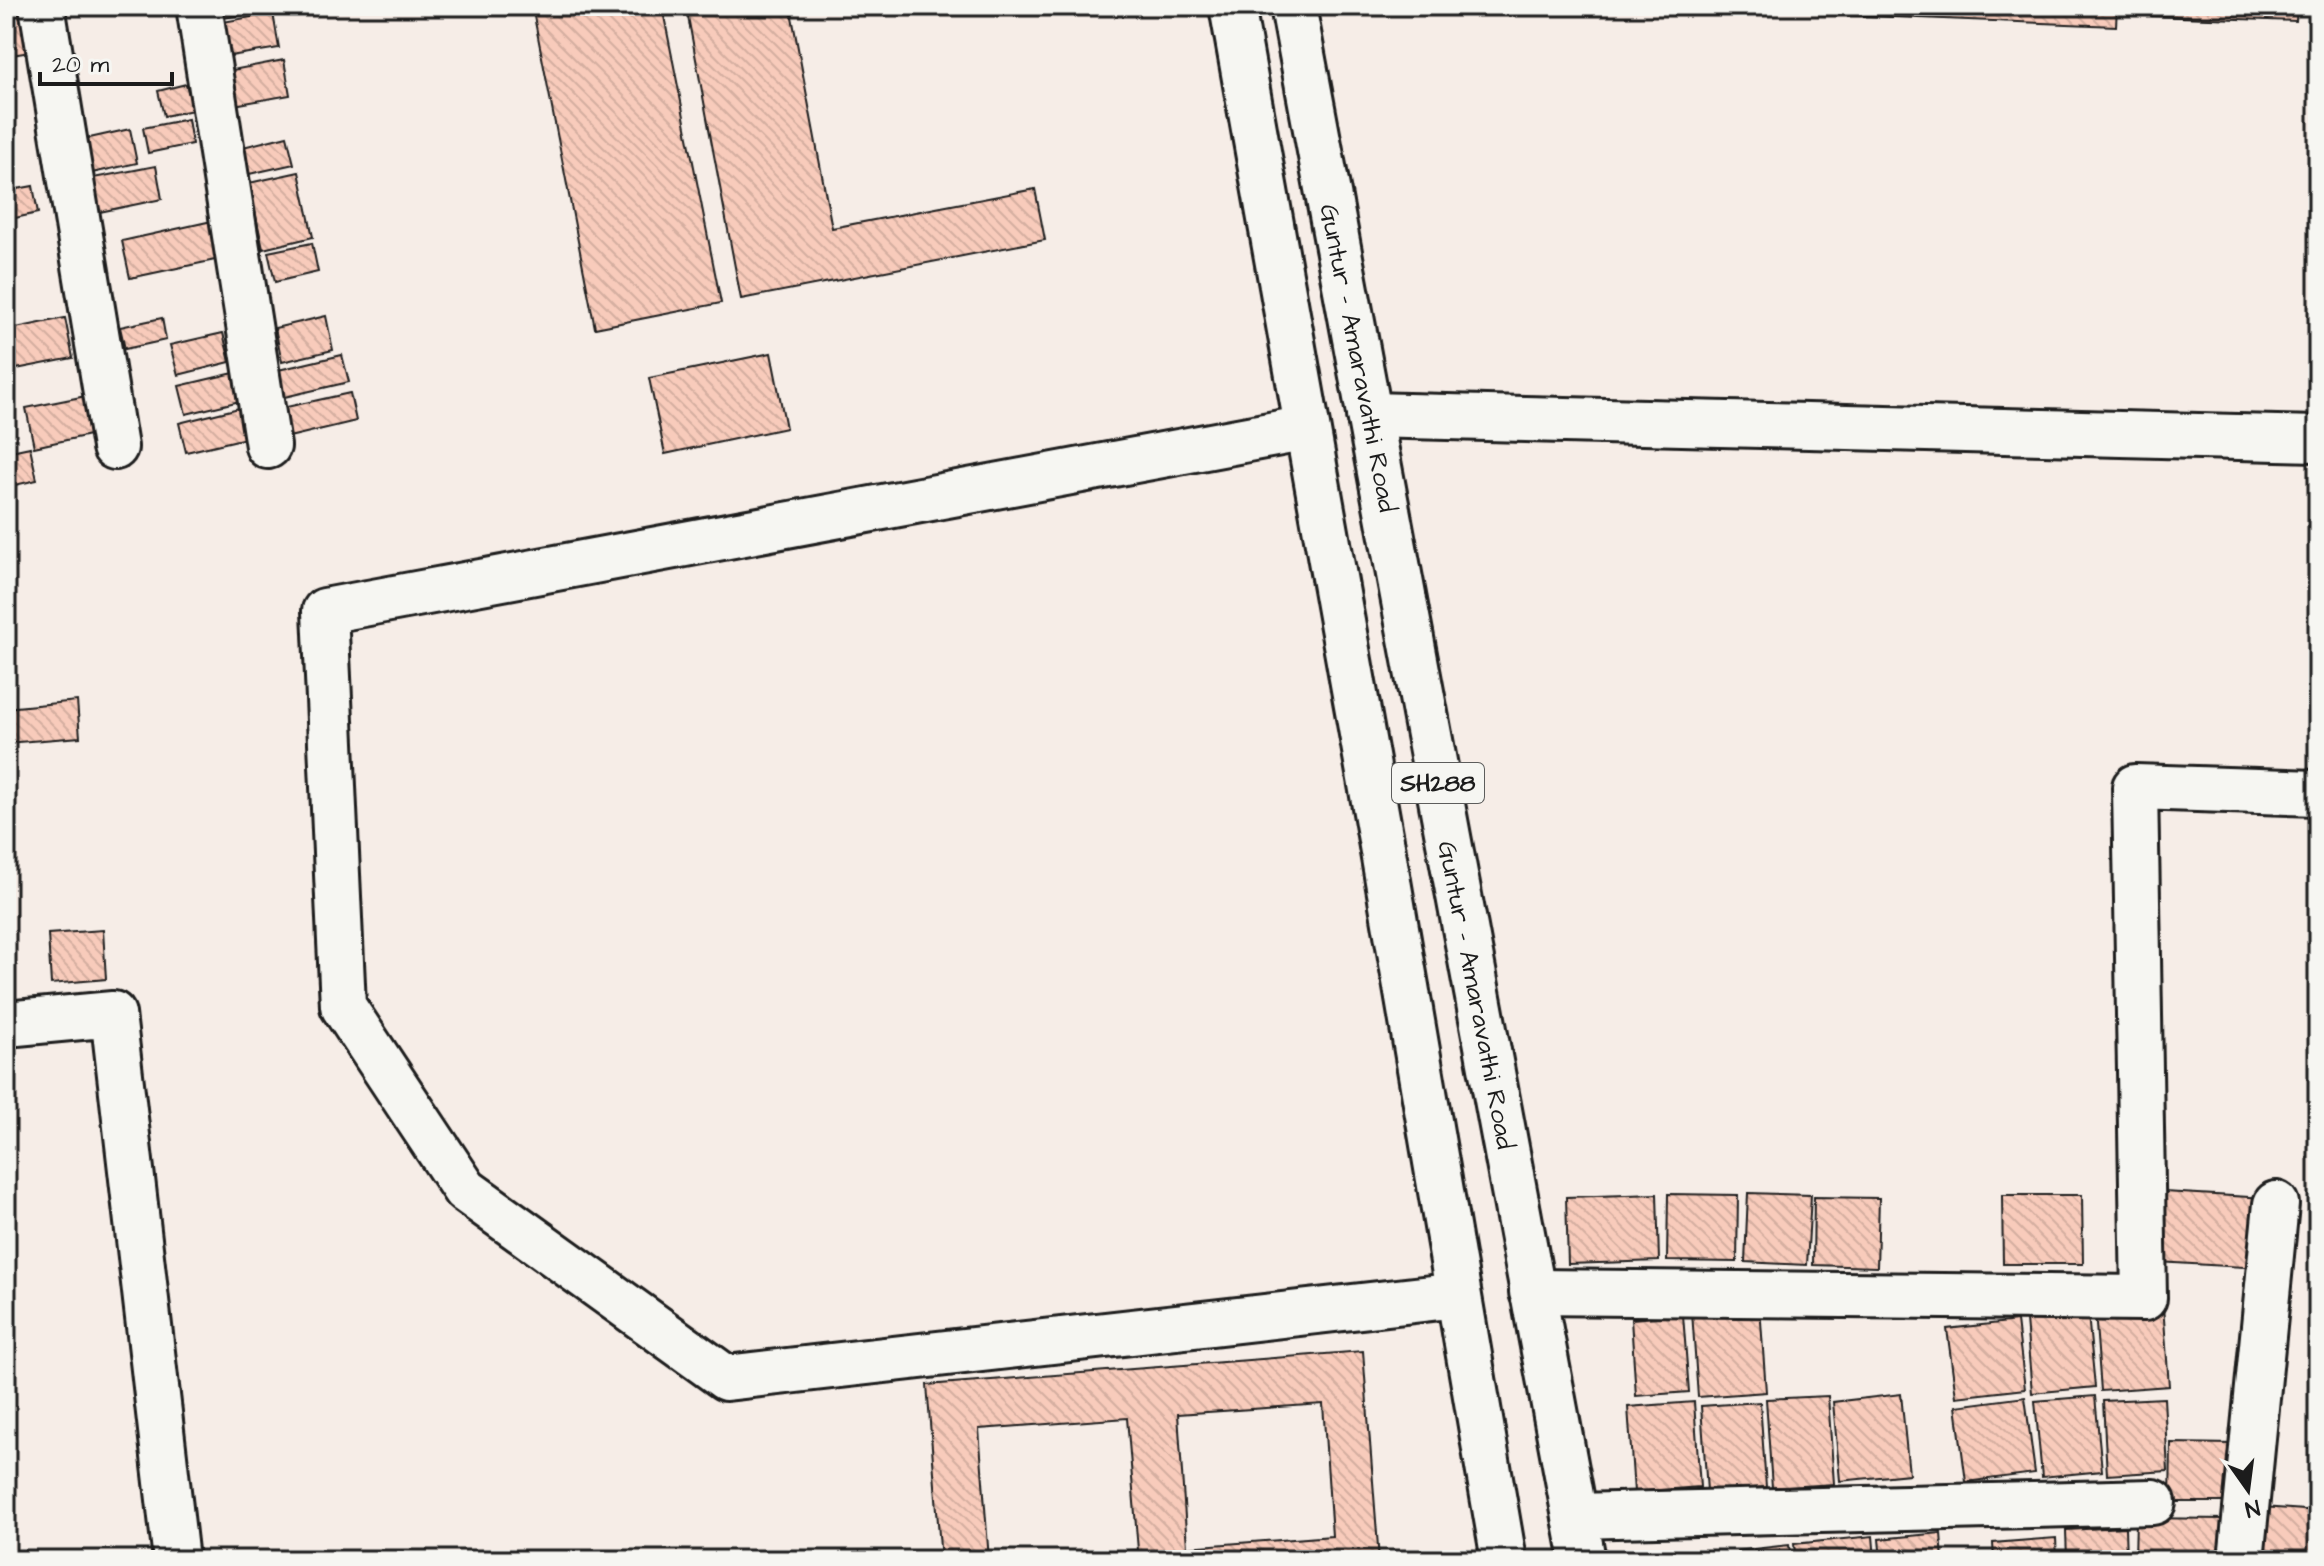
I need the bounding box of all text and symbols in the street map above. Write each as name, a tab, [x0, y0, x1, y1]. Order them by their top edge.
scale bar	[40, 36, 172, 86]
text: 20 m	[52, 48, 109, 82]
street label: Guntur - Amaravathi Road	[1310, 201, 1406, 515]
road number: SH288	[1392, 763, 1484, 803]
street label: Guntur - Amaravathi Road	[1428, 838, 1524, 1152]
north arrow	[2208, 1450, 2288, 1530]
text: N	[2242, 1491, 2263, 1525]

